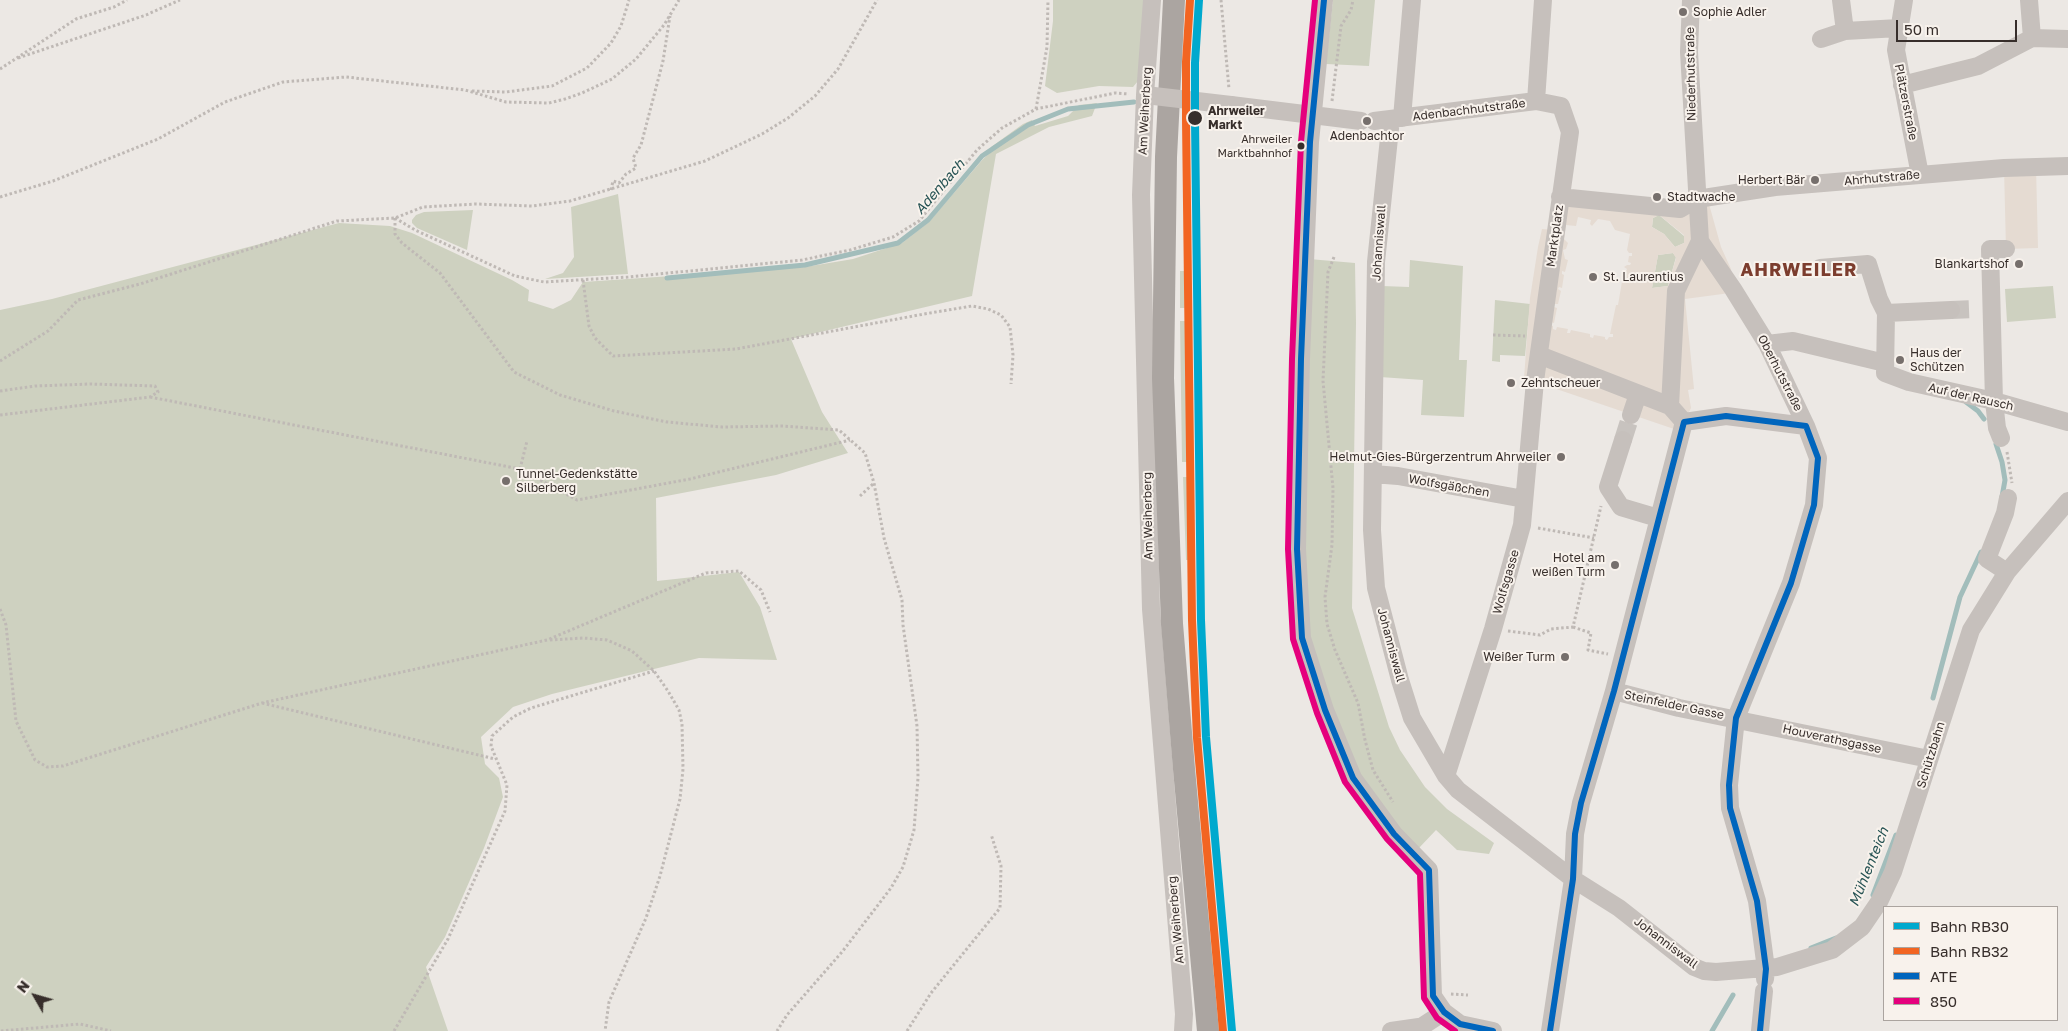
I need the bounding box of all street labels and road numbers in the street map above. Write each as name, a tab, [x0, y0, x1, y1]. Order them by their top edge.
street label: Niederhutstraße	[1683, 27, 1699, 121]
street label: Plätzerstraße	[1892, 63, 1920, 141]
street label: Am Weiherberg	[1136, 67, 1154, 155]
street label: Adenbachhutstraße	[1412, 96, 1526, 124]
street label: Ahrhutstraße	[1844, 168, 1920, 188]
street label: Johanniswall	[1369, 204, 1389, 282]
street label: Marktplatz	[1544, 204, 1566, 268]
street label: Oberhutstraße	[1755, 332, 1805, 414]
street label: Auf der Rausch	[1927, 380, 2015, 414]
street label: Am Weiherberg	[1140, 472, 1156, 560]
street label: Wolfsgäßchen	[1407, 472, 1491, 500]
street label: Wolfsgasse	[1490, 548, 1522, 616]
street label: Johanniswall	[1374, 606, 1408, 684]
street label: Steinfelder Gasse	[1623, 687, 1725, 723]
street label: Schützbahn	[1914, 720, 1948, 790]
street label: Houverathsgasse	[1781, 721, 1883, 757]
street label: Am Weiherberg	[1165, 875, 1187, 965]
street label: Johanniswall	[1631, 914, 1701, 972]

